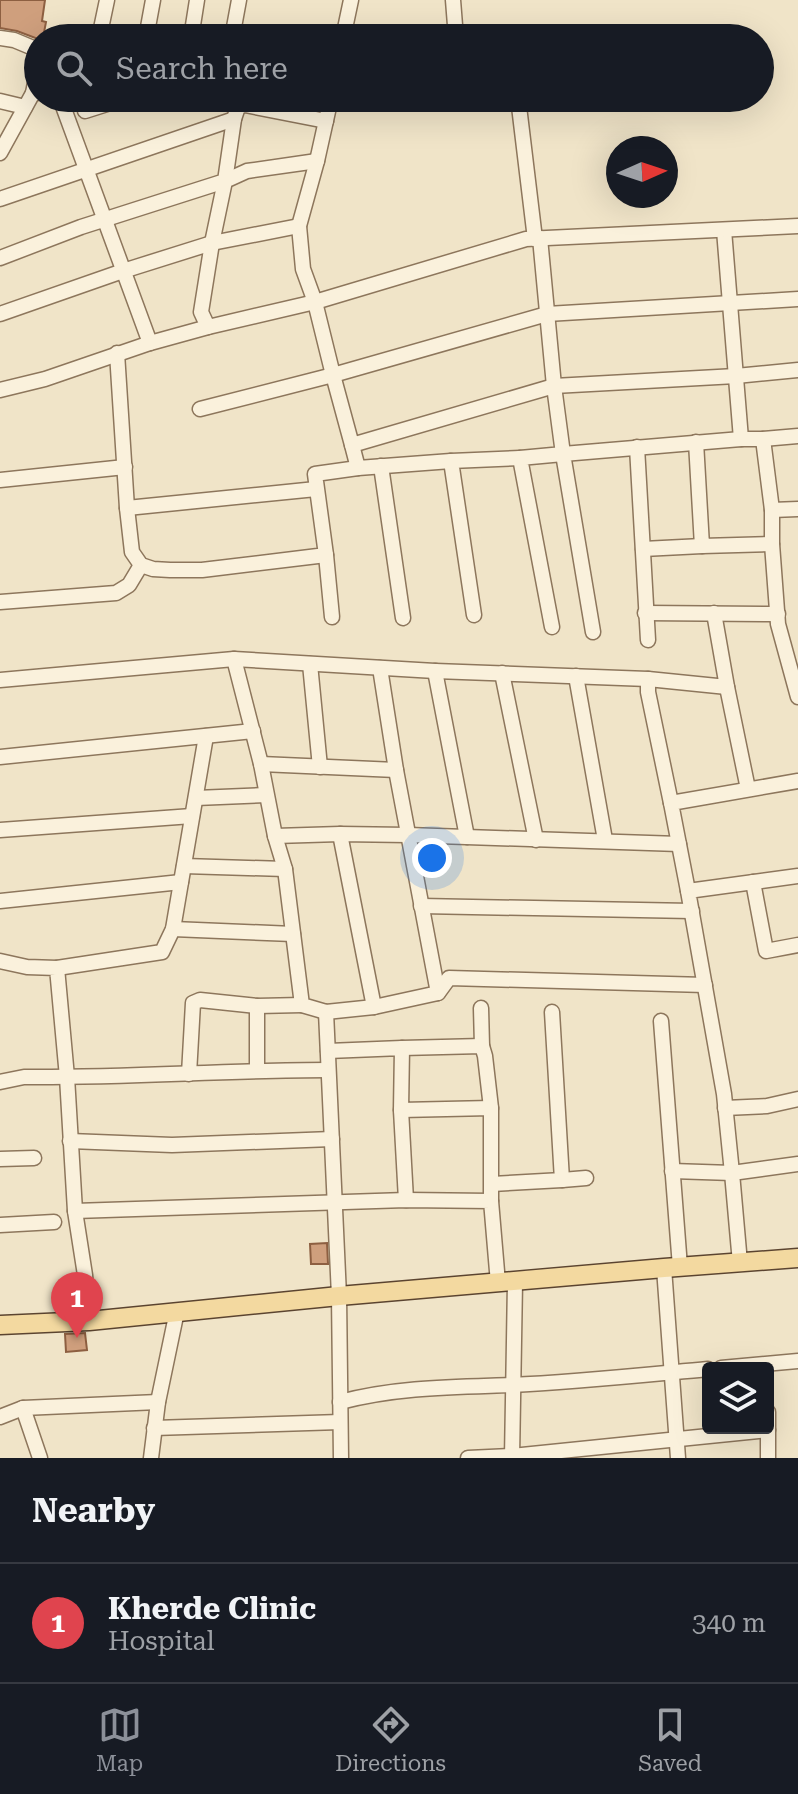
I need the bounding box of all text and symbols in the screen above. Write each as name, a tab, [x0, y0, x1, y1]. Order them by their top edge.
search box	[24, 24, 774, 112]
icon: search	[52, 46, 96, 90]
text: Search here	[116, 51, 288, 86]
north arrow	[606, 136, 678, 208]
your location	[412, 838, 452, 878]
pin: 1	[51, 1272, 103, 1338]
map controls	[702, 1362, 774, 1434]
button: layers	[702, 1362, 774, 1434]
text: Nearby	[32, 1490, 155, 1530]
text: Kherde Clinic	[108, 1591, 316, 1626]
text: 1	[51, 1608, 65, 1638]
text: 340 m	[692, 1608, 766, 1638]
text: Hospital	[108, 1626, 215, 1656]
tab: Map	[96, 1703, 143, 1776]
tab: Directions	[335, 1703, 446, 1776]
tab: Saved	[638, 1703, 702, 1776]

